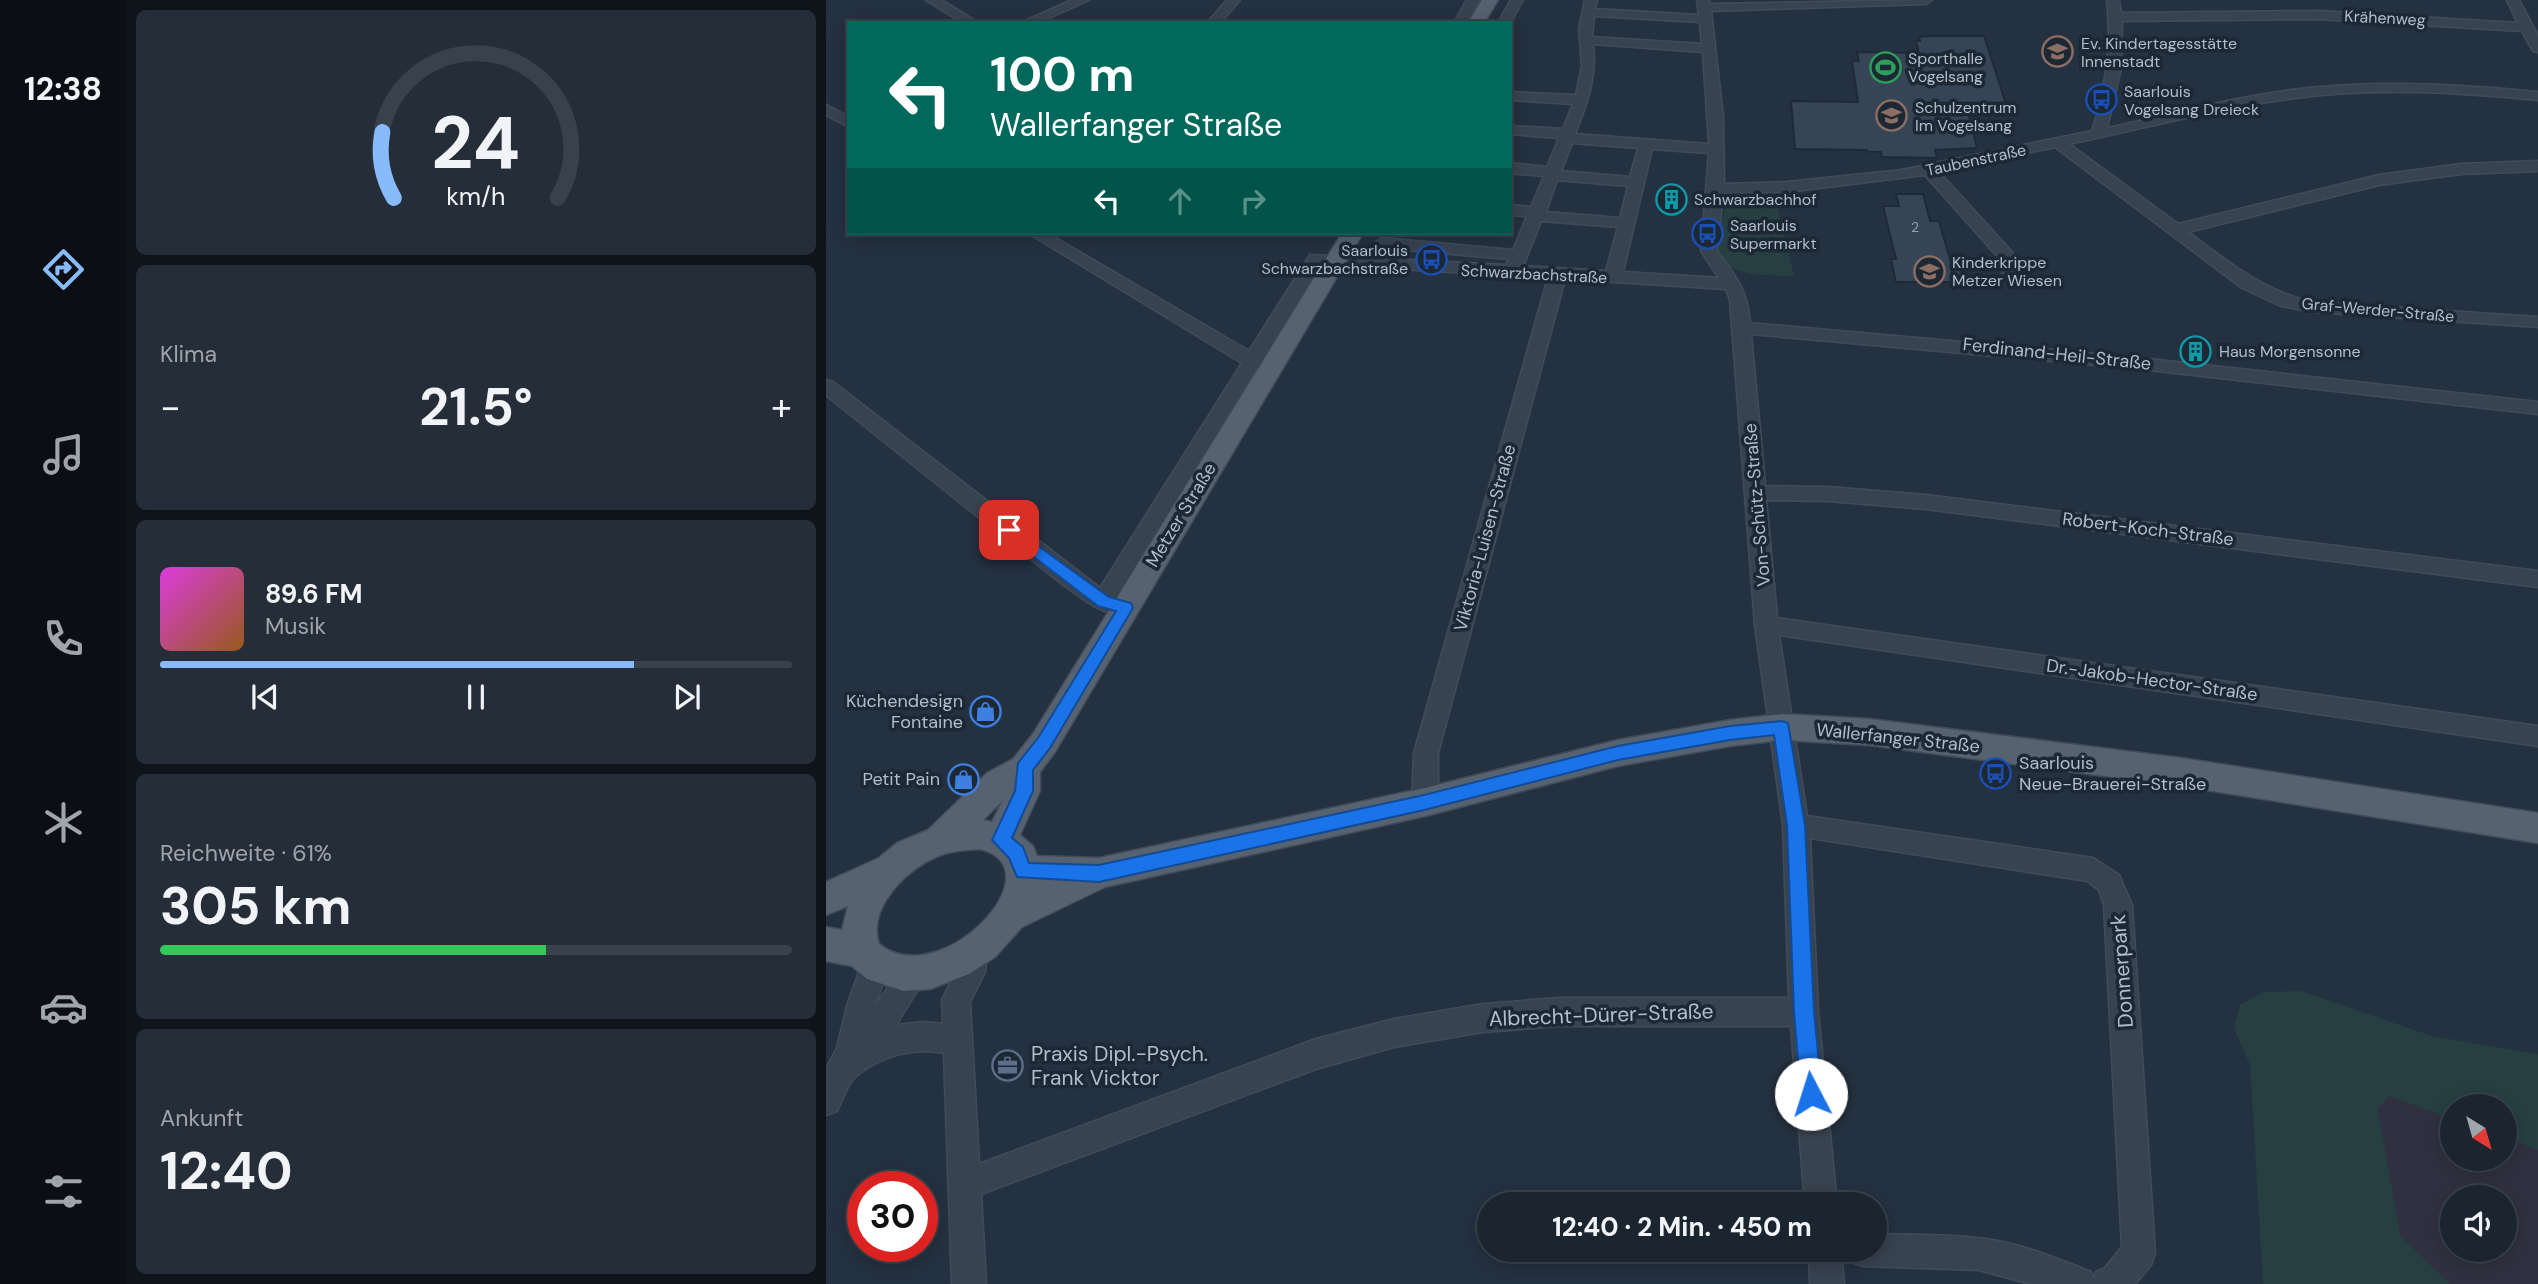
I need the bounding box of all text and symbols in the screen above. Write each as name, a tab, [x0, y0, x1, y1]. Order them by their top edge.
street label: Krähenweg	[2344, 5, 2426, 31]
place label: Ev. Kindertagesstätte Innenstadt	[2081, 33, 2237, 72]
school or university icon: Ev. Kindertagesstätte Innenstadt	[2041, 35, 2075, 69]
text: 100 m	[990, 42, 1134, 106]
place label: Sporthalle Vogelsang	[1908, 48, 1983, 87]
icon: left	[875, 49, 966, 140]
sports icon: Sporthalle Vogelsang	[1868, 50, 1902, 84]
text: 12:38	[24, 68, 102, 110]
place label: Saarlouis Vogelsang Dreieck	[2124, 81, 2259, 120]
bus stop icon: Saarlouis Vogelsang Dreieck	[2084, 83, 2118, 117]
text: 24	[432, 97, 520, 192]
place label: Schulzentrum Im Vogelsang	[1915, 97, 2017, 136]
school or university icon: Schulzentrum Im Vogelsang	[1875, 99, 1909, 133]
text: Wallerfanger Straße	[990, 104, 1282, 146]
street label: Taubenstraße	[1924, 139, 2028, 181]
text: km/h	[446, 180, 506, 213]
icon: left	[1088, 182, 1126, 220]
icon: ahead	[1161, 182, 1199, 220]
icon: right	[1234, 182, 1272, 220]
building icon: Schwarzbachhof	[1654, 182, 1688, 216]
place label: Schwarzbachhof	[1694, 189, 1817, 210]
place label: Saarlouis Supermarkt	[1730, 215, 1817, 254]
bus stop icon: Saarlouis Supermarkt	[1690, 217, 1724, 251]
house number: 2	[1911, 218, 1919, 236]
place label: Saarlouis Schwarzbachstraße	[1261, 240, 1408, 279]
bus stop icon: Saarlouis Schwarzbachstraße	[1414, 242, 1448, 276]
icon: directions	[39, 245, 88, 294]
place label: Kinderkrippe Metzer Wiesen	[1952, 252, 2062, 291]
school or university icon: Kinderkrippe Metzer Wiesen	[1912, 254, 1946, 288]
street label: Schwarzbachstraße	[1460, 260, 1608, 288]
street label: Graf-Werder-Straße	[2301, 293, 2455, 327]
street label: Ferdinand-Heil-Straße	[1962, 332, 2152, 376]
building icon: Haus Morgensonne	[2179, 334, 2213, 368]
text: Klima	[160, 339, 217, 369]
place label: Haus Morgensonne	[2219, 341, 2361, 362]
text: 21.5°	[419, 373, 533, 441]
text: −	[160, 382, 181, 432]
text: +	[771, 382, 792, 432]
street label: Von-Schütz-Straße	[1738, 422, 1776, 588]
icon: music	[39, 430, 88, 479]
street label: Viktoria-Luisen-Straße	[1448, 442, 1522, 634]
street label: Metzer Straße	[1140, 458, 1222, 572]
pin	[979, 500, 1039, 560]
street label: Robert-Koch-Straße	[2061, 507, 2235, 551]
icon: arrive	[990, 511, 1028, 549]
text: 89.6 FM	[265, 577, 362, 611]
text: Musik	[265, 611, 326, 641]
icon: phone	[39, 614, 88, 663]
street label: Dr.-Jakob-Hector-Straße	[2045, 653, 2259, 707]
icon: previous	[246, 678, 284, 716]
icon: pause	[457, 678, 495, 716]
icon: next	[668, 678, 706, 716]
place label: Küchendesign Fontaine	[846, 689, 963, 734]
shop icon: Küchendesign Fontaine	[969, 694, 1003, 728]
street label: Wallerfanger Straße	[1815, 717, 1981, 759]
place label: Saarlouis Neue-Brauerei-Straße	[2019, 751, 2206, 796]
bus stop icon: Saarlouis Neue-Brauerei-Straße	[1979, 756, 2013, 790]
shop icon: Petit Pain	[946, 762, 980, 796]
place label: Petit Pain	[862, 767, 940, 791]
icon: climate	[39, 798, 88, 847]
text: Reichweite · 61%	[160, 838, 332, 868]
text: 305 km	[160, 872, 352, 940]
street label: Donnerpark	[2104, 913, 2140, 1029]
icon: car	[39, 983, 88, 1032]
street label: Albrecht-Dürer-Straße	[1488, 997, 1714, 1033]
place label: Praxis Dipl.-Psych. Frank Vicktor	[1031, 1040, 1208, 1092]
office icon: Praxis Dipl.-Psych. Frank Vicktor	[991, 1049, 1025, 1083]
position arrow	[1774, 1057, 1848, 1131]
north arrow	[2440, 1094, 2516, 1171]
map controls	[2440, 1094, 2517, 1262]
text: Ankunft	[160, 1103, 243, 1133]
text: 12:40	[160, 1137, 293, 1205]
icon: filters	[39, 1167, 88, 1216]
speed limit sign: 30	[847, 1171, 938, 1262]
button: sound	[2440, 1185, 2517, 1262]
text: 12:40 · 2 Min. · 450 m	[1552, 1210, 1812, 1244]

